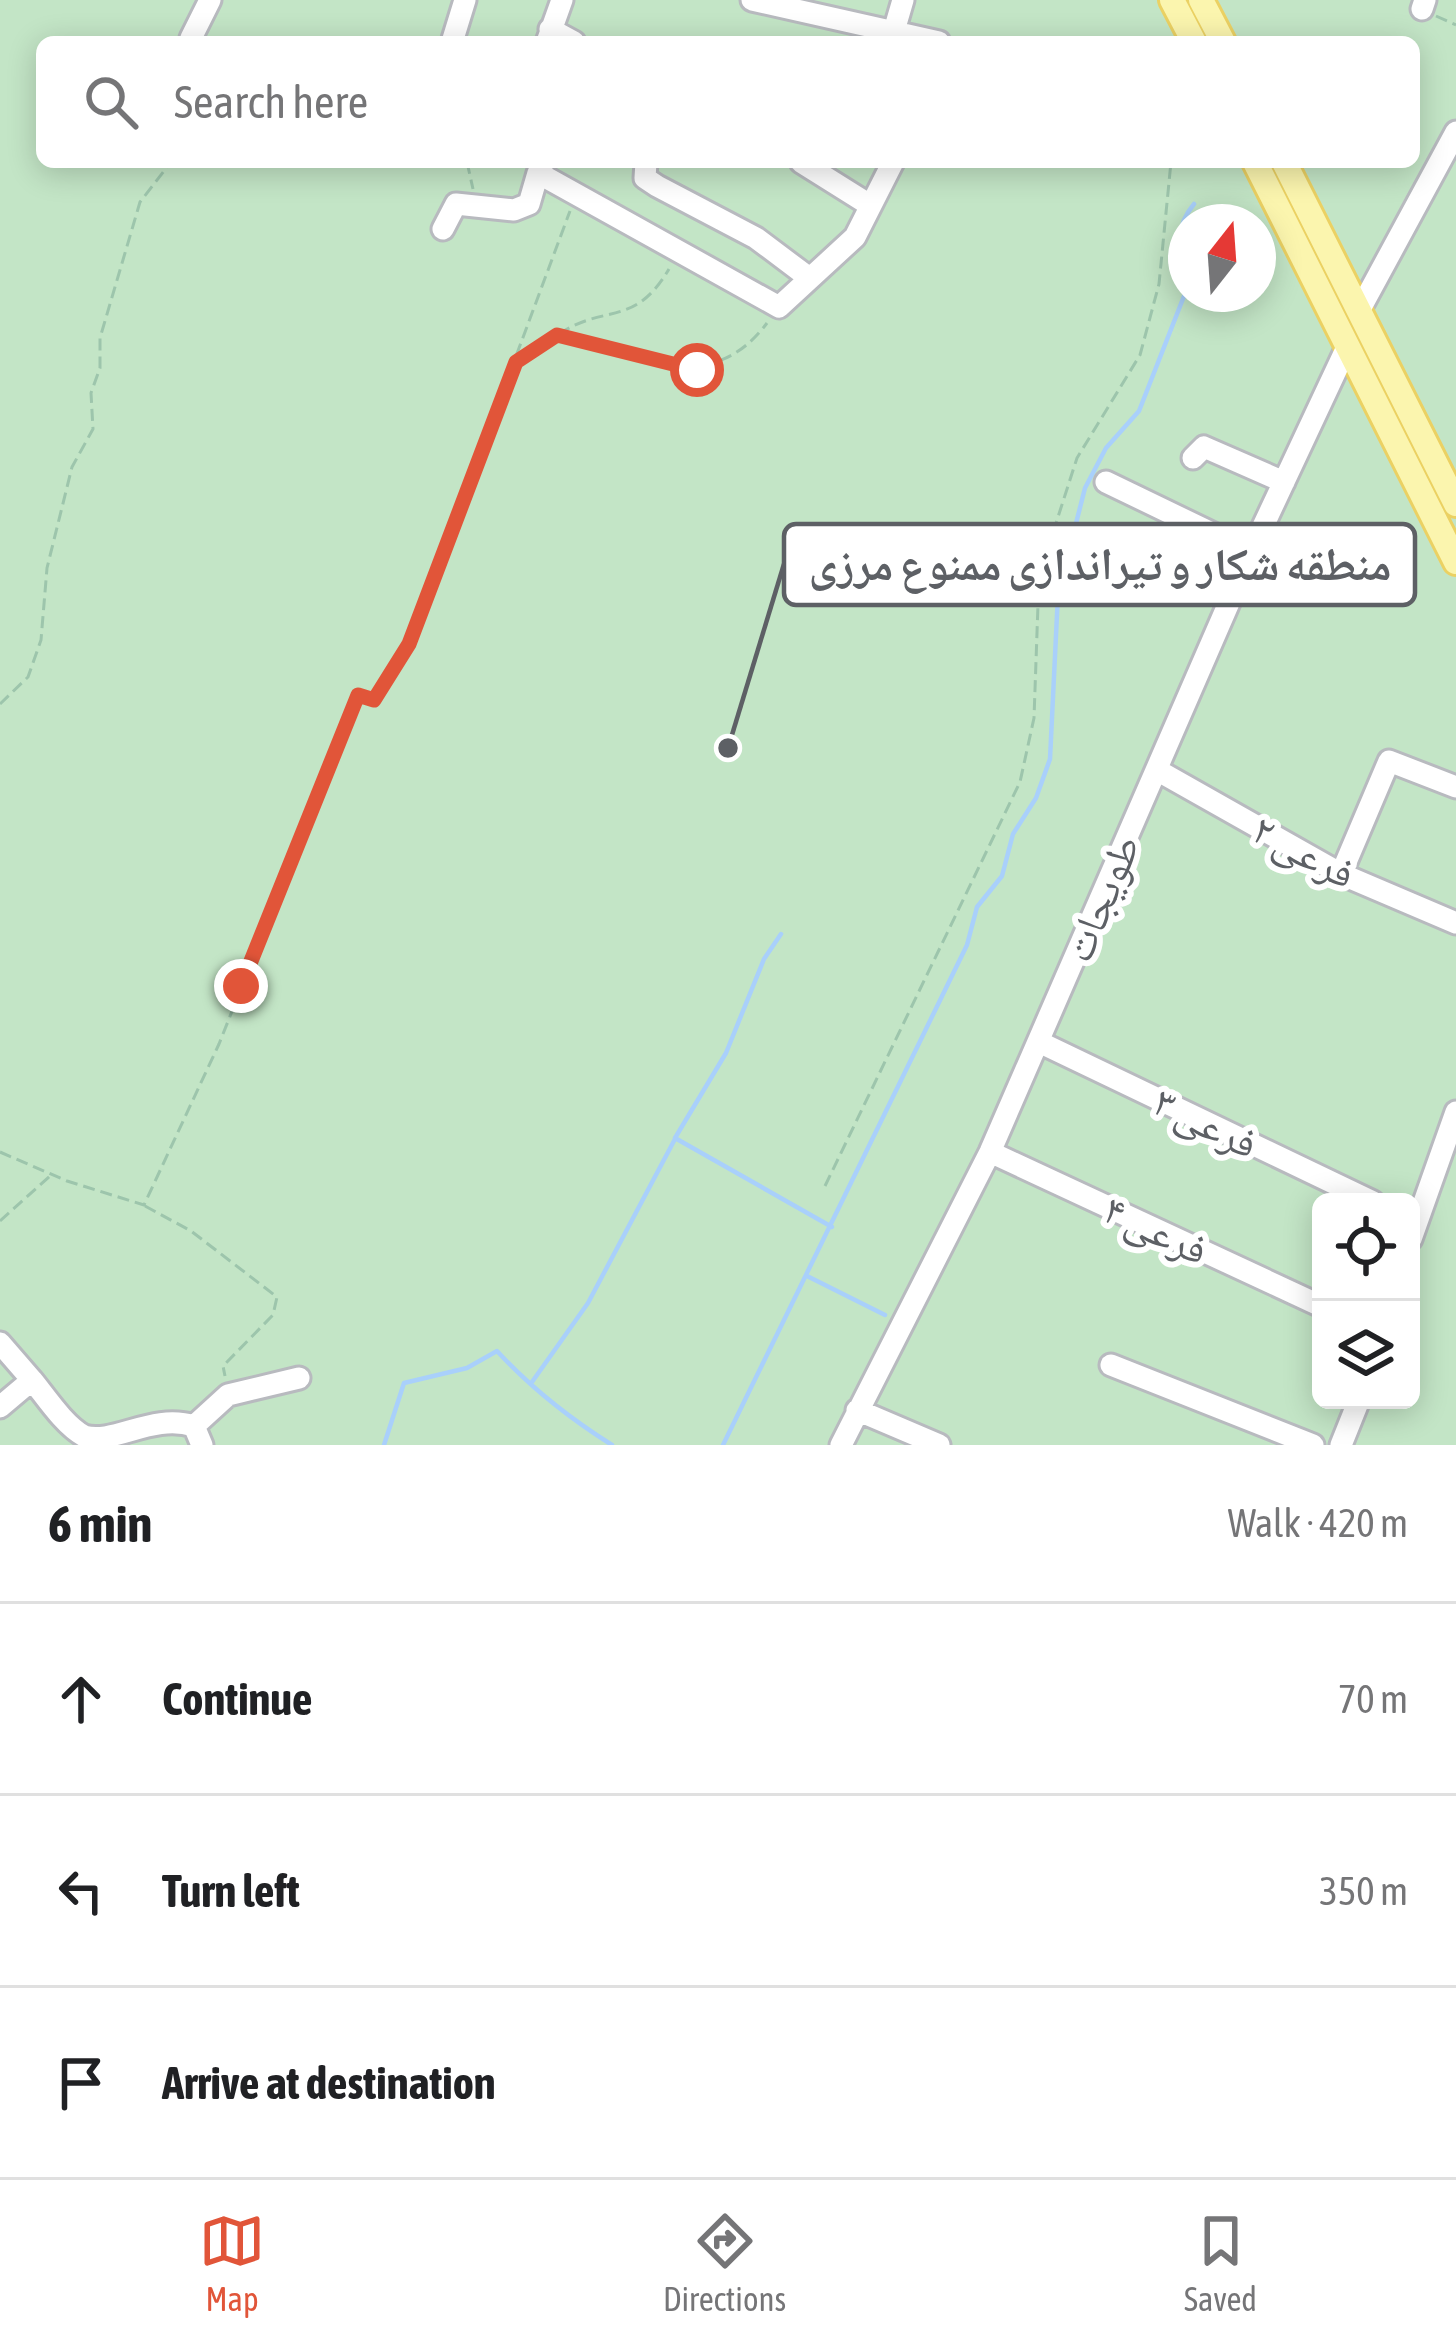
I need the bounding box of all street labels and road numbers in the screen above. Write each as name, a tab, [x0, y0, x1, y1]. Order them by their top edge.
street label: فرعی ۲	[1244, 804, 1364, 900]
street label: طویجات	[1053, 827, 1149, 969]
street label: فرعی ۳	[1145, 1076, 1266, 1169]
street label: فرعی ۴	[1095, 1184, 1216, 1276]

